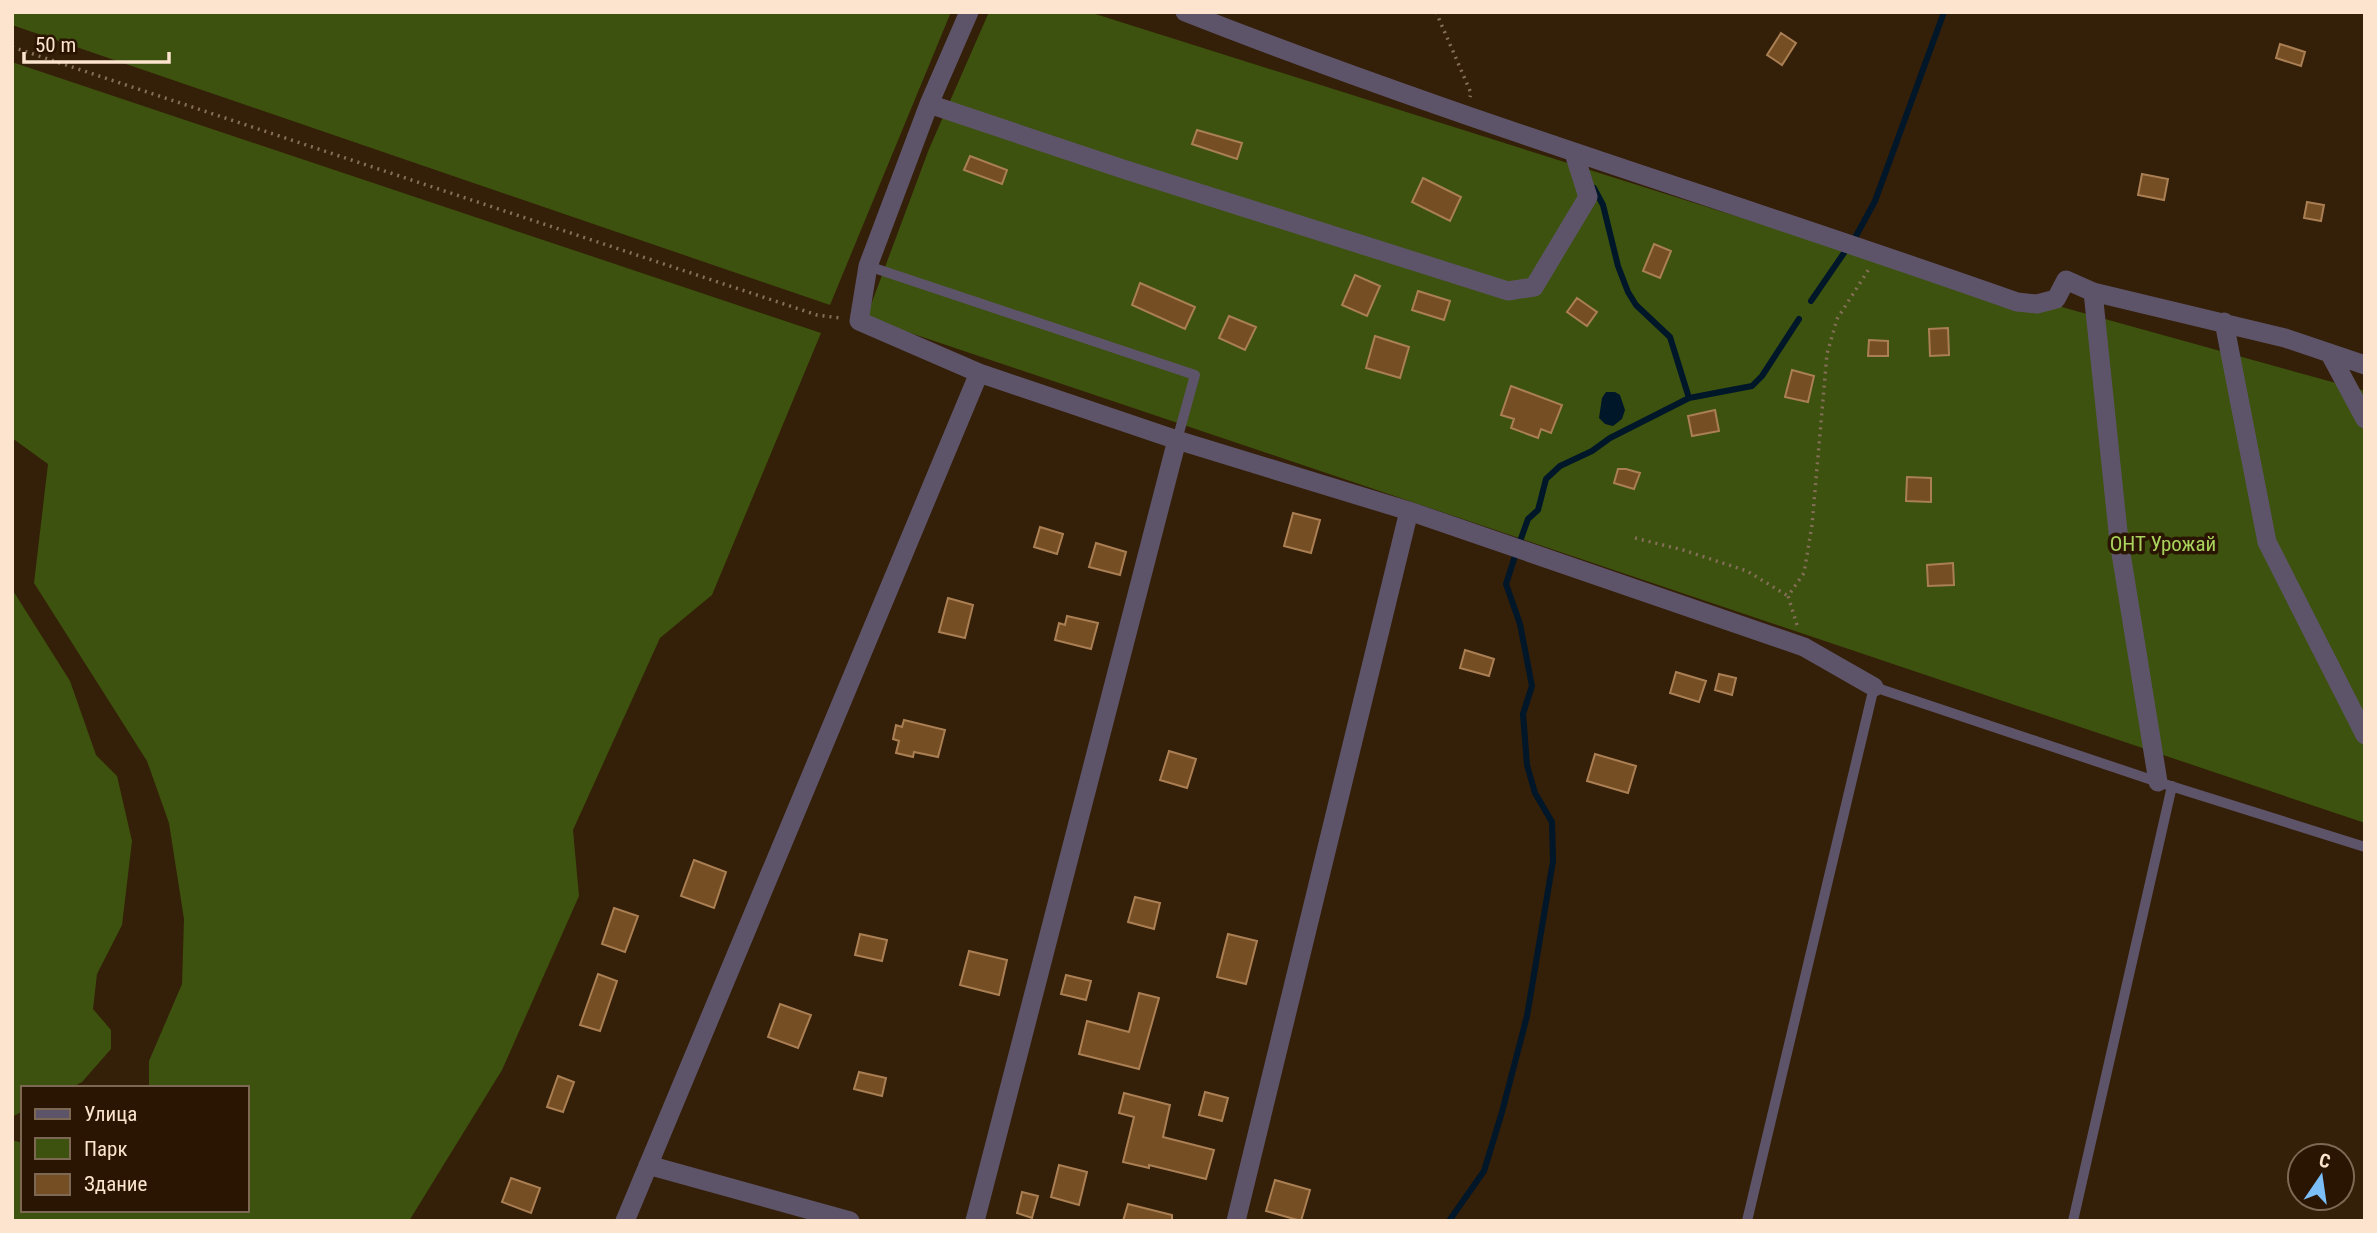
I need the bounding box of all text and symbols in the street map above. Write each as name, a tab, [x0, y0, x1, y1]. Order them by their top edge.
scale bar	[24, 21, 170, 65]
text: 50 m	[35, 33, 76, 57]
park label: ОНТ Урожай	[2110, 532, 2216, 556]
legend	[21, 1086, 248, 1212]
text: Улица	[84, 1102, 137, 1126]
text: Парк	[84, 1137, 128, 1161]
north arrow	[2286, 1142, 2356, 1212]
text: С	[2317, 1148, 2333, 1173]
text: Здание	[84, 1172, 148, 1196]

